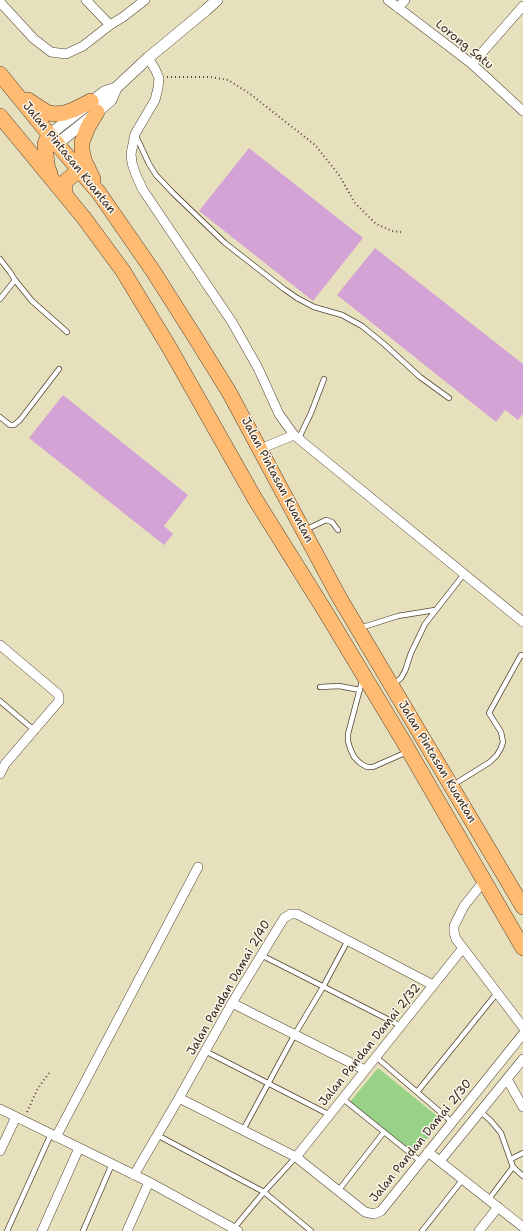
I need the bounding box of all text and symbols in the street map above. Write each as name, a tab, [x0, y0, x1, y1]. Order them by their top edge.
street label: Lorong Satu	[432, 17, 496, 73]
street label: Jalan Pintasan Kuantan	[19, 99, 119, 217]
street label: Jalan Pintasan Kuantan	[238, 415, 316, 545]
street label: Jalan Pintasan Kuantan	[395, 698, 479, 826]
street label: Jalan Pandan Damai 2/40	[184, 918, 274, 1058]
street label: Jalan Pandan Damai 2/32	[316, 981, 424, 1109]
street label: Jalan Pandan Damai 2/30	[367, 1077, 475, 1205]

